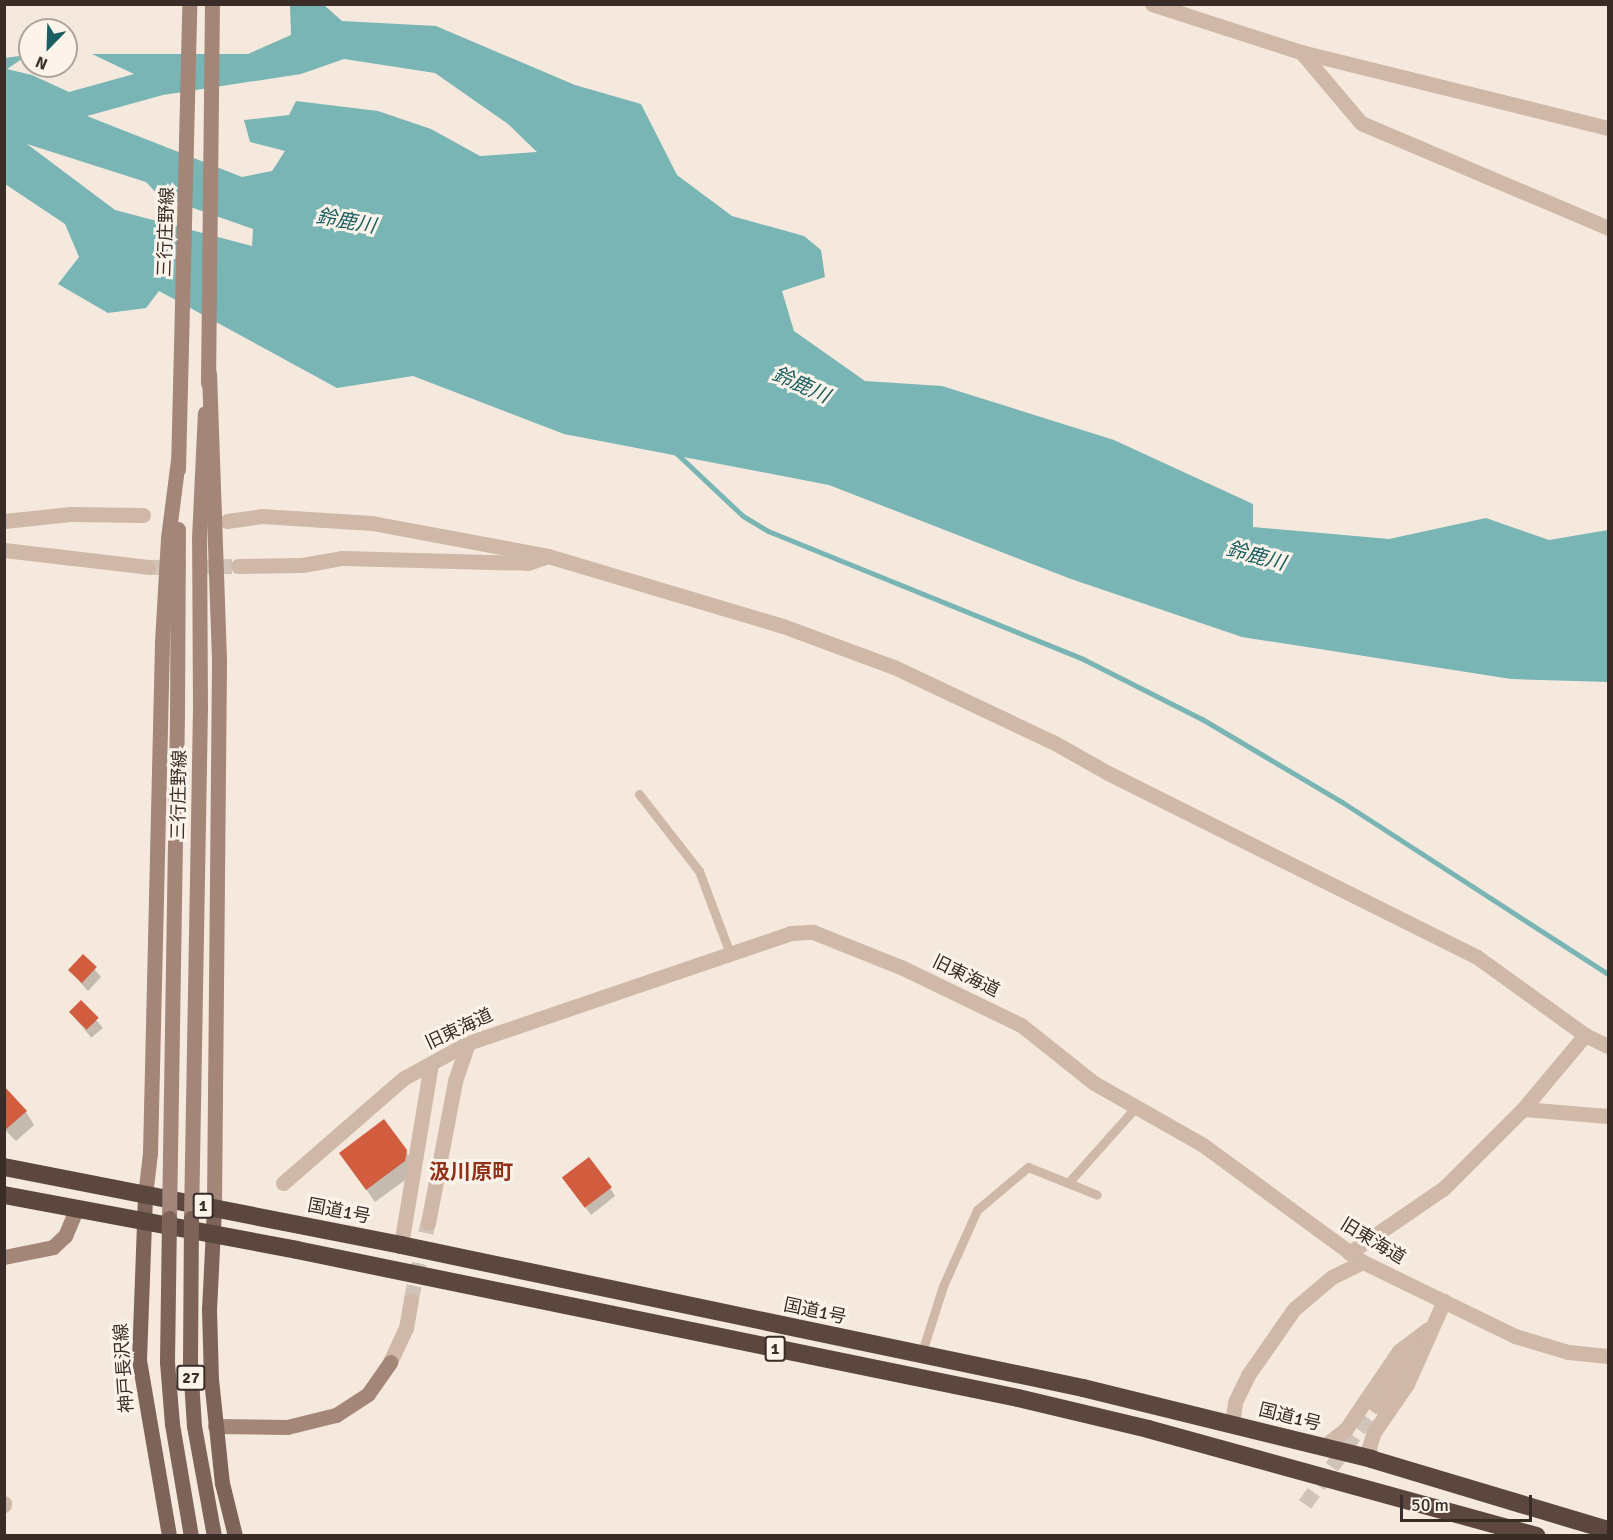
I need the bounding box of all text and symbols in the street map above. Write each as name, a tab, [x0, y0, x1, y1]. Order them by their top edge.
north arrow	[18, 18, 78, 78]
text: N	[33, 51, 51, 74]
street label: 三行庄野線	[154, 187, 178, 277]
water label: 鈴鹿川	[314, 204, 378, 238]
water label: 鈴鹿川	[769, 362, 833, 408]
water label: 鈴鹿川	[1224, 537, 1288, 575]
street label: 三行庄野線	[167, 750, 191, 840]
street label: 旧東海道	[929, 951, 1003, 1001]
street label: 旧東海道	[422, 1004, 496, 1054]
district label: 汲川原町	[429, 1159, 513, 1185]
road number: 1	[192, 1193, 214, 1219]
street label: 国道1号	[306, 1194, 372, 1228]
street label: 旧東海道	[1337, 1213, 1409, 1269]
street label: 国道1号	[782, 1294, 848, 1328]
street label: 神戸長沢線	[110, 1322, 138, 1414]
road number: 1	[764, 1336, 786, 1362]
road number: 27	[176, 1365, 206, 1391]
street label: 国道1号	[1256, 1399, 1324, 1435]
scale bar	[1403, 1483, 1535, 1521]
text: 50 m	[1411, 1494, 1449, 1516]

